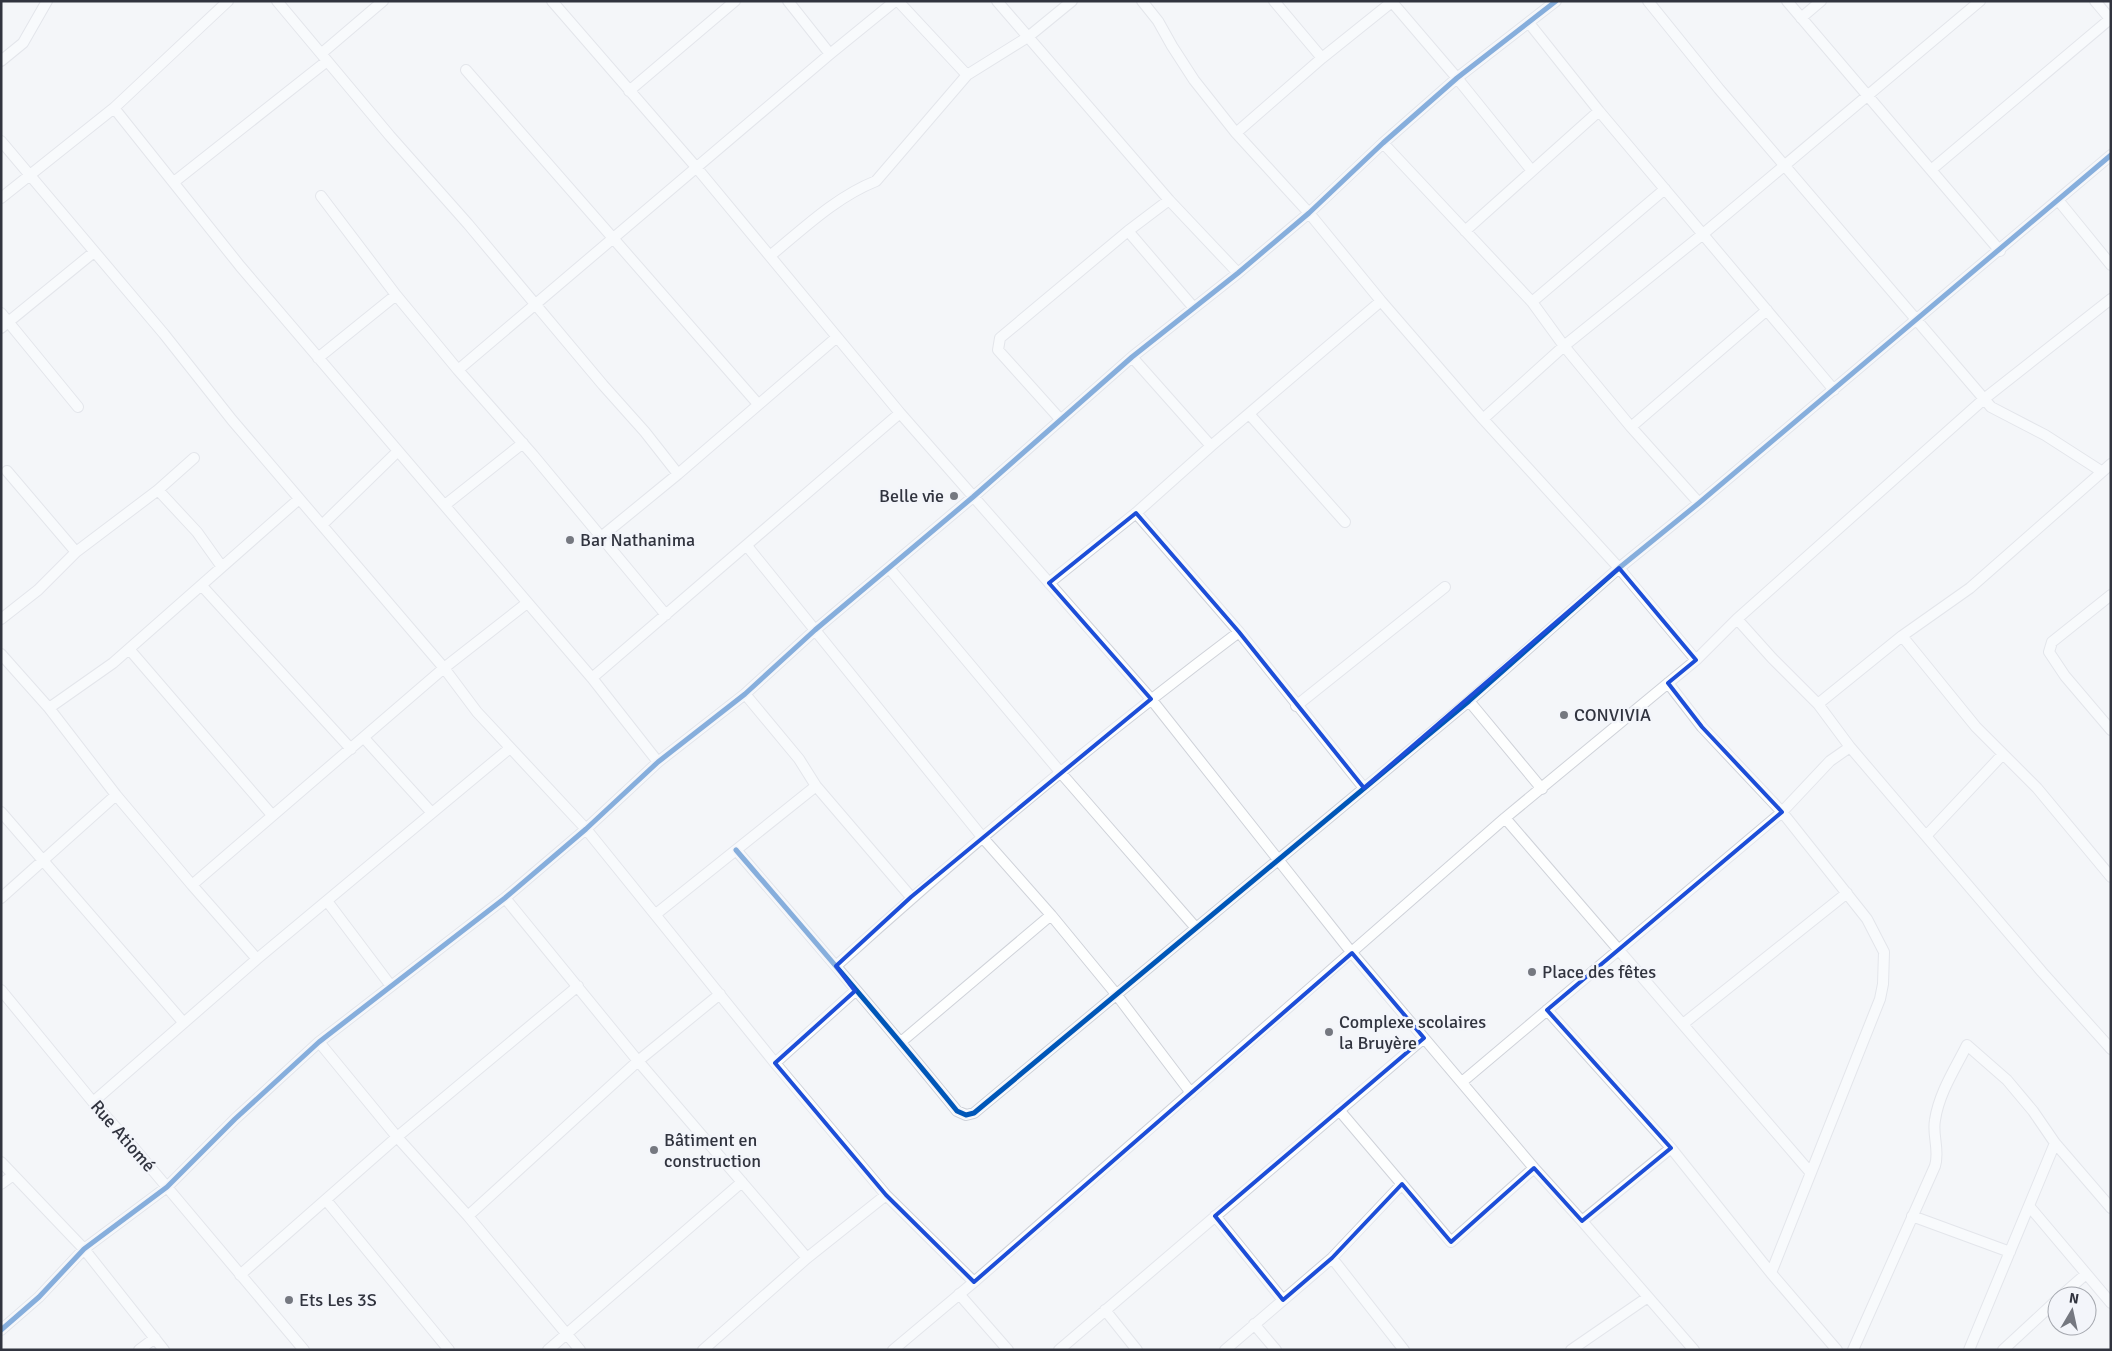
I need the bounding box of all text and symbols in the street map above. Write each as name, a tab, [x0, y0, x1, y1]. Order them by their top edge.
place label: Belle vie	[879, 485, 944, 507]
marker: Belle vie	[948, 490, 960, 502]
place label: Bar Nathanima	[580, 529, 695, 551]
marker: Bar Nathanima	[564, 534, 576, 546]
place label: CONVIVIA	[1574, 704, 1651, 726]
marker: CONVIVIA	[1558, 709, 1570, 721]
place label: Place des fêtes	[1542, 961, 1656, 983]
marker: Place des fêtes	[1526, 966, 1538, 978]
place label: Complexe scolaires la Bruyère	[1339, 1011, 1486, 1054]
marker: Complexe scolaires la Bruyère	[1323, 1026, 1335, 1038]
street label: Rue Atiomé	[86, 1096, 160, 1176]
place label: Bâtiment en construction	[664, 1129, 761, 1172]
marker: Bâtiment en construction	[648, 1144, 660, 1156]
north arrow	[2047, 1286, 2097, 1336]
place label: Ets Les 3S	[299, 1289, 377, 1311]
text: N	[2068, 1289, 2080, 1308]
marker: Ets Les 3S	[283, 1294, 295, 1306]

